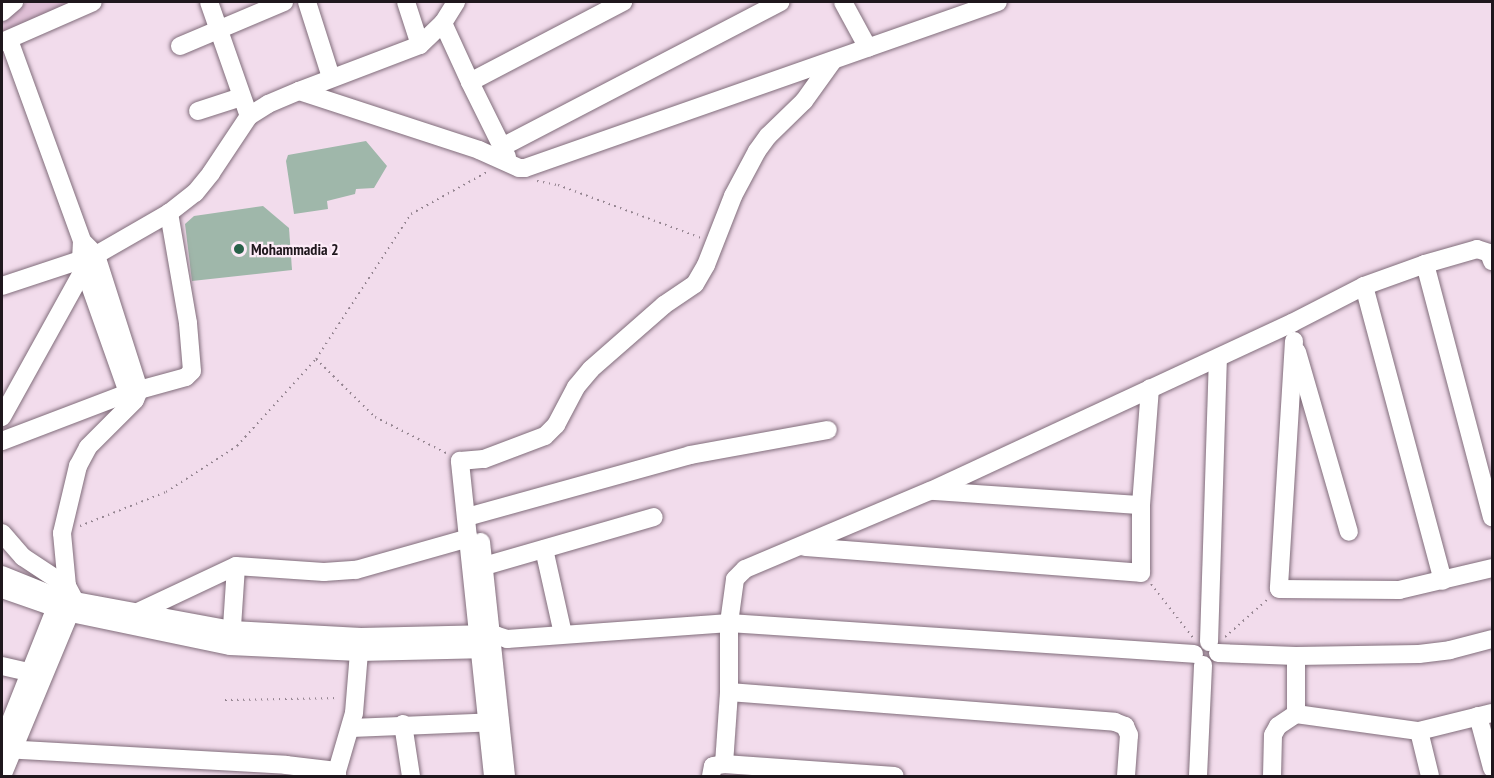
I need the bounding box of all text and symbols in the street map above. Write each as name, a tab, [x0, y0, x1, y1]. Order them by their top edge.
place label: Mohammadia 2	[251, 239, 339, 259]
marker: Mohammadia 2	[232, 242, 246, 256]

